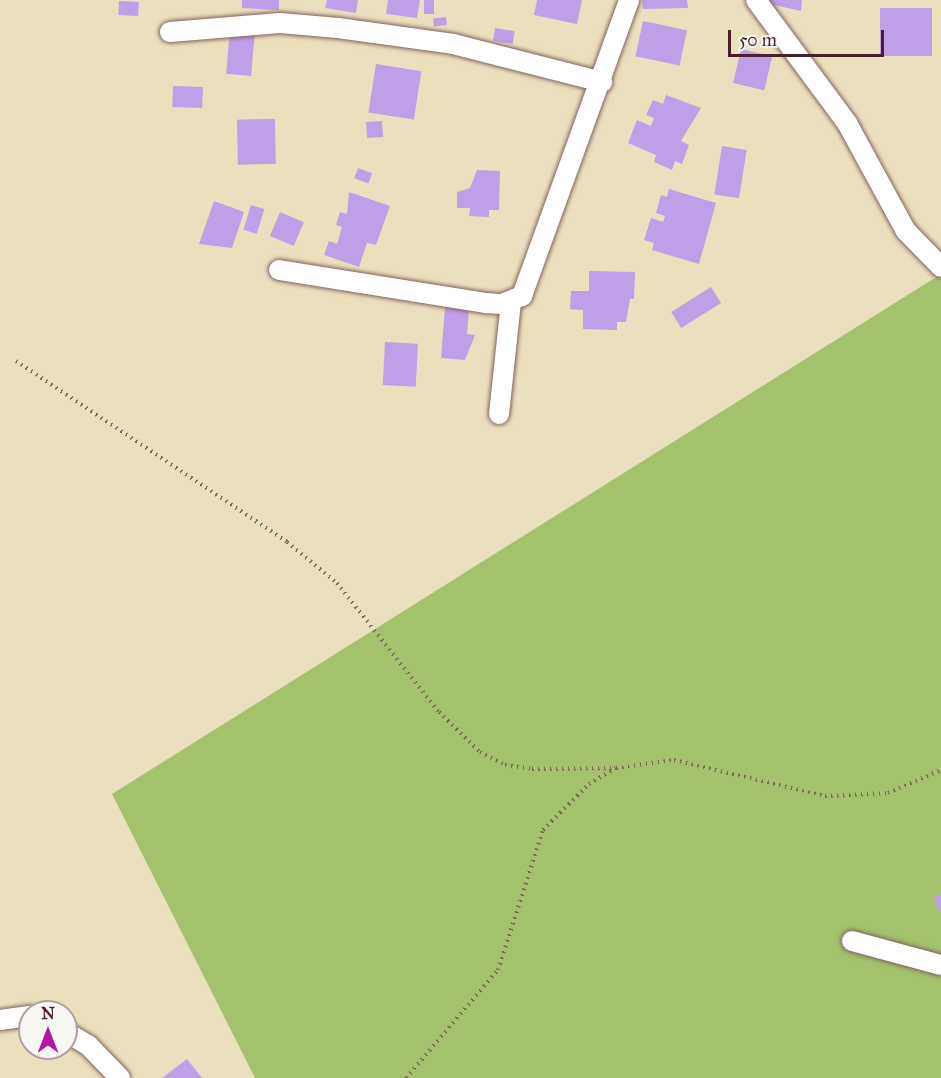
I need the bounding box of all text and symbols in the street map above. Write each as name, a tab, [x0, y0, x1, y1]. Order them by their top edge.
scale bar	[731, 18, 887, 56]
text: 50 m	[739, 29, 777, 51]
north arrow	[18, 1000, 78, 1060]
text: N	[41, 1004, 55, 1023]

